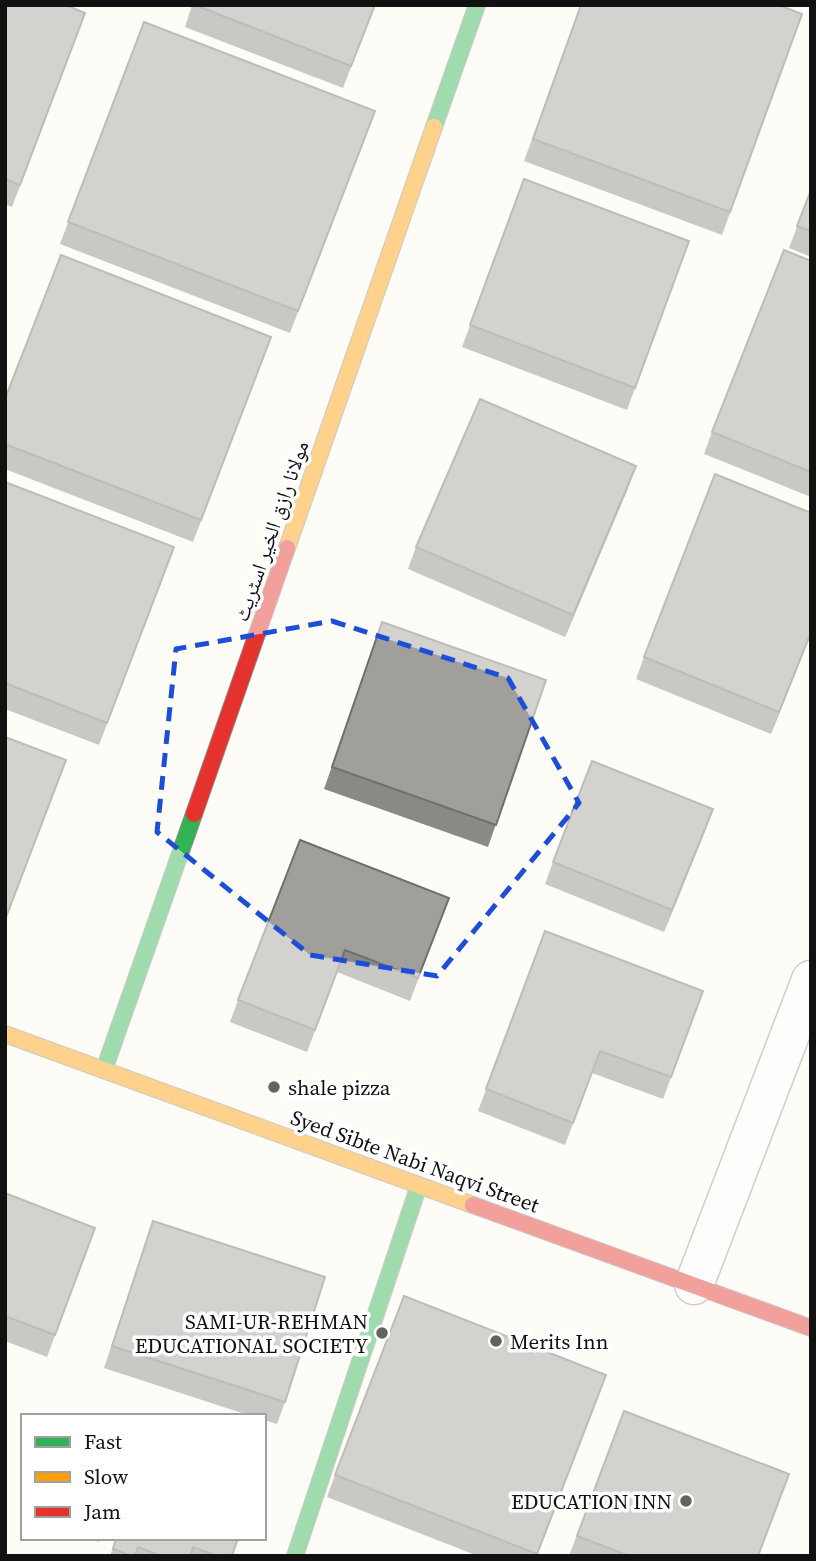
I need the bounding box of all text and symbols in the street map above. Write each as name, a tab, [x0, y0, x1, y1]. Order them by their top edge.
street label: مولانا رازق الخیر اسٹریٹ	[226, 437, 316, 625]
place label: shale pizza	[288, 1073, 391, 1102]
marker: shale pizza	[266, 1079, 282, 1095]
street label: Syed Sibte Nabi Naqvi Street	[287, 1103, 543, 1220]
place label: SAMI-UR-REHMAN EDUCATIONAL SOCIETY	[135, 1307, 369, 1360]
marker: SAMI-UR-REHMAN EDUCATIONAL SOCIETY	[374, 1325, 390, 1341]
place label: Merits Inn	[510, 1327, 609, 1356]
marker: Merits Inn	[488, 1333, 504, 1349]
legend	[21, 1414, 266, 1540]
text: Fast	[84, 1427, 122, 1456]
text: Slow	[84, 1462, 128, 1491]
place label: EDUCATION INN	[511, 1487, 672, 1516]
marker: EDUCATION INN	[678, 1493, 694, 1509]
text: Jam	[83, 1497, 121, 1526]

